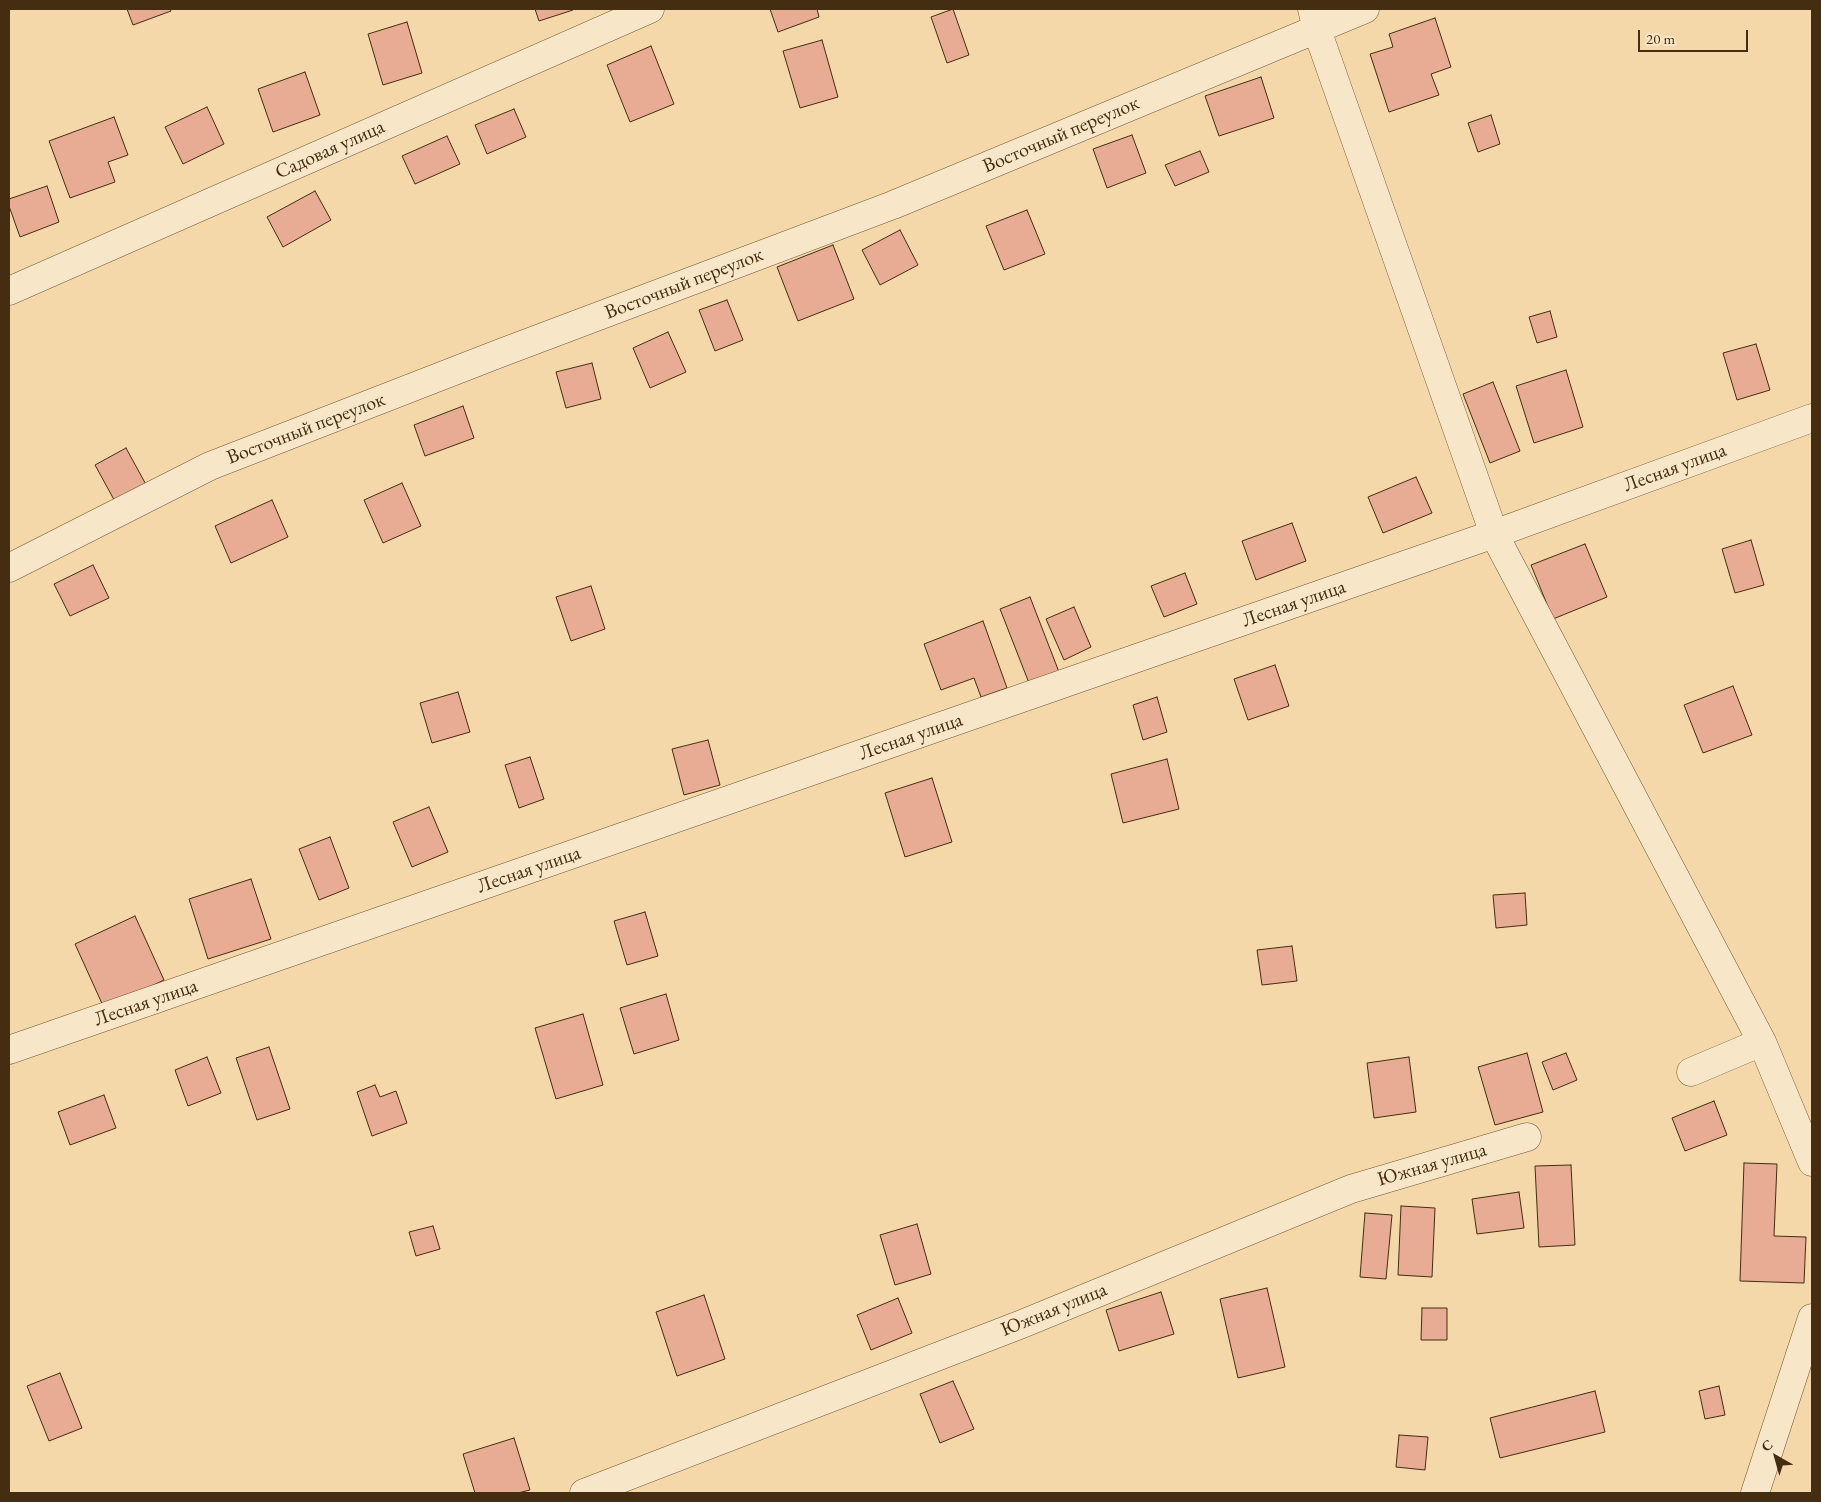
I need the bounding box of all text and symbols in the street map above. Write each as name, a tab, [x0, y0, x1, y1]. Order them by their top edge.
scale bar	[1641, 20, 1751, 52]
text: 20 m	[1646, 29, 1675, 48]
street label: Восточный переулок	[979, 91, 1143, 179]
street label: Садовая улица	[272, 115, 388, 185]
street label: Восточный переулок	[602, 243, 766, 325]
street label: Восточный переулок	[224, 388, 388, 470]
street label: Лесная улица	[1620, 438, 1730, 498]
street label: Лесная улица	[1239, 575, 1349, 633]
street label: Лесная улица	[856, 708, 966, 766]
street label: Лесная улица	[474, 841, 584, 899]
street label: Лесная улица	[91, 974, 201, 1032]
street label: Южная улица	[1375, 1138, 1489, 1192]
street label: Южная улица	[997, 1278, 1111, 1342]
north arrow	[1751, 1432, 1801, 1482]
text: С	[1757, 1435, 1776, 1455]

